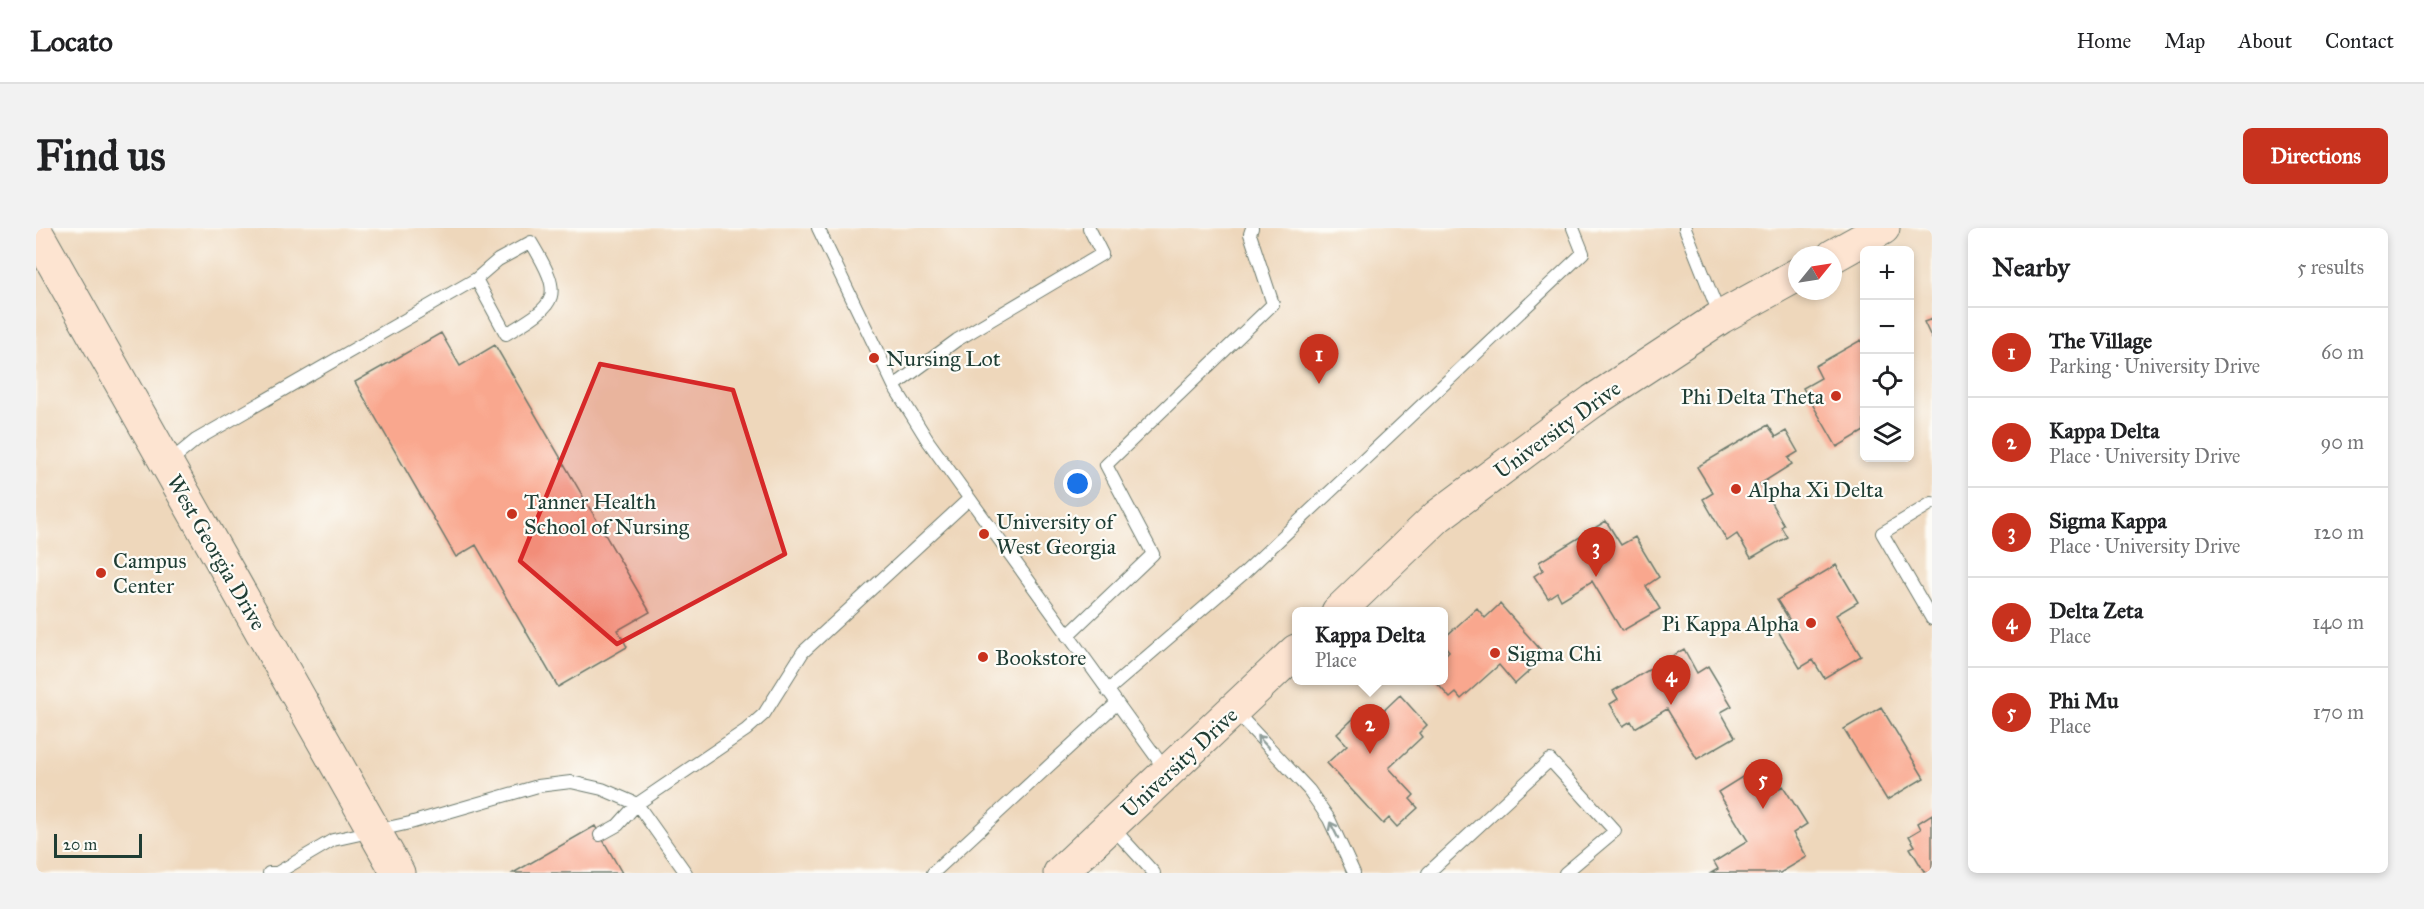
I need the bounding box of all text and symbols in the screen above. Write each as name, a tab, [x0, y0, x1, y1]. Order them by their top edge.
text: Locato	[30, 24, 113, 59]
text: Home	[2076, 28, 2131, 54]
text: Map	[2164, 28, 2205, 54]
text: About	[2238, 28, 2292, 54]
text: Contact	[2325, 28, 2394, 54]
button: Directions	[2243, 128, 2388, 184]
text: Find us	[36, 130, 166, 182]
north arrow	[1788, 246, 1842, 300]
map controls	[1860, 246, 1914, 462]
button: +	[1860, 246, 1914, 300]
text: Nearby	[1992, 251, 2070, 283]
text: 5 results	[2297, 255, 2364, 279]
button: −	[1860, 300, 1914, 354]
text: The Village	[2049, 327, 2152, 354]
pin: 1	[1300, 334, 1338, 384]
text: 1	[2008, 340, 2015, 364]
text: 60 m	[2321, 340, 2364, 364]
place label: Nursing Lot	[886, 345, 1001, 372]
marker: Nursing Lot	[867, 351, 881, 365]
button: locate	[1860, 354, 1914, 408]
text: Parking · University Drive	[2049, 354, 2260, 378]
street label: University Drive	[1489, 374, 1626, 484]
place label: Phi Delta Theta	[1681, 383, 1825, 410]
marker: Phi Delta Theta	[1829, 389, 1843, 403]
button: layers	[1860, 408, 1914, 462]
text: Kappa Delta	[2049, 417, 2159, 444]
text: 2	[2007, 430, 2016, 454]
text: 90 m	[2321, 430, 2364, 454]
text: Place · University Drive	[2049, 444, 2240, 468]
street label: West Georgia Drive	[161, 469, 272, 635]
your location	[1063, 469, 1092, 498]
place label: Alpha Xi Delta	[1747, 476, 1884, 503]
marker: Alpha Xi Delta	[1729, 482, 1743, 496]
place label: Tanner Health School of Nursing	[524, 488, 690, 540]
marker: Tanner Health School of Nursing	[505, 507, 519, 521]
text: Sigma Kappa	[2049, 507, 2167, 534]
place label: University of West Georgia	[996, 508, 1117, 560]
text: 3	[2008, 520, 2016, 544]
text: 120 m	[2313, 520, 2364, 544]
marker: University of West Georgia	[977, 527, 991, 541]
pin: 3	[1576, 528, 1616, 577]
text: Place · University Drive	[2049, 534, 2240, 558]
place label: Campus Center	[113, 547, 187, 599]
marker: Campus Center	[94, 566, 108, 580]
text: Delta Zeta	[2049, 597, 2143, 624]
popup	[1292, 607, 1448, 685]
place label: Pi Kappa Alpha	[1662, 610, 1800, 637]
text: 4	[2006, 610, 2017, 634]
text: 140 m	[2312, 610, 2364, 634]
marker: Pi Kappa Alpha	[1804, 616, 1818, 630]
text: Kappa Delta	[1315, 621, 1425, 648]
text: Place	[2049, 624, 2091, 648]
place label: Sigma Chi	[1507, 640, 1602, 667]
place label: Bookstore	[995, 644, 1086, 671]
marker: Sigma Chi	[1488, 646, 1502, 660]
text: Place	[1315, 648, 1357, 672]
marker: Bookstore	[976, 650, 990, 664]
pin: 4	[1652, 656, 1690, 705]
text: Phi Mu	[2049, 687, 2119, 714]
text: 5	[2007, 700, 2016, 724]
text: 170 m	[2313, 700, 2364, 724]
street label: University Drive	[1115, 701, 1243, 823]
pin: 2	[1350, 704, 1390, 754]
text: Place	[2049, 714, 2091, 738]
one-way arrow	[1256, 735, 1271, 750]
pin: 5	[1744, 760, 1782, 809]
one-way arrow	[1328, 822, 1340, 839]
scale bar	[54, 831, 142, 858]
text: 20 m	[63, 835, 97, 854]

